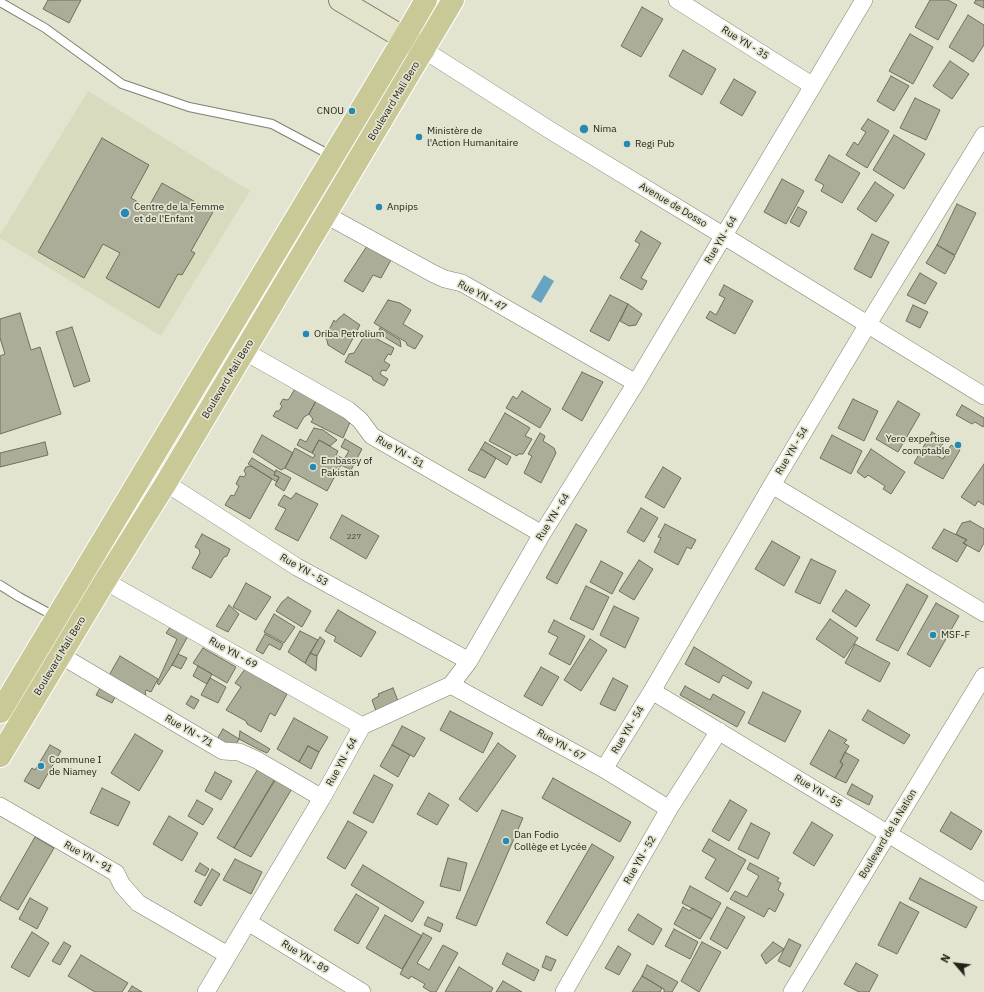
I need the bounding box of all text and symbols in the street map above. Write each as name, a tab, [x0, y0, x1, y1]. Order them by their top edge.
street label: Rue YN - 35	[719, 24, 771, 62]
street label: Boulevard Mali Bero	[366, 59, 422, 143]
place label: CNOU	[317, 105, 344, 117]
marker: CNOU	[347, 106, 357, 116]
marker: Nima	[578, 123, 590, 135]
place label: Nima	[593, 123, 617, 135]
place label: Ministère de l'Action Humanitaire	[427, 125, 518, 148]
marker: Ministère de l'Action Humanitaire	[414, 132, 424, 142]
place label: Regi Pub	[635, 138, 674, 150]
marker: Regi Pub	[622, 139, 632, 149]
street label: Avenue de Dosso	[637, 180, 709, 230]
place label: Centre de la Femme et de l'Enfant	[134, 201, 224, 224]
place label: Anpips	[387, 201, 418, 213]
marker: Anpips	[374, 202, 384, 212]
marker: Centre de la Femme et de l'Enfant	[119, 207, 131, 219]
street label: Rue YN - 64	[702, 214, 740, 266]
street label: Rue YN - 47	[456, 278, 508, 314]
place label: Oriba Petrolium	[314, 328, 384, 340]
marker: Oriba Petrolium	[301, 329, 311, 339]
street label: Boulevard Mali Bero	[200, 337, 256, 421]
street label: Rue YN - 54	[773, 425, 811, 477]
street label: Rue YN - 51	[374, 433, 426, 471]
place label: Yero expertise comptable	[886, 433, 950, 456]
marker: Yero expertise comptable	[953, 440, 963, 450]
place label: Embassy of Pakistan	[321, 455, 372, 478]
marker: Embassy of Pakistan	[308, 462, 318, 472]
street label: Rue YN - 64	[534, 491, 572, 543]
house number: 227	[347, 532, 361, 542]
street label: Rue YN - 53	[278, 551, 330, 589]
street label: Boulevard Mali Bero	[32, 614, 88, 698]
place label: MSF-F	[941, 629, 970, 641]
marker: MSF-F	[928, 630, 938, 640]
street label: Rue YN - 69	[207, 635, 259, 671]
street label: Rue YN - 54	[609, 704, 647, 756]
street label: Rue YN - 71	[163, 712, 215, 750]
street label: Rue YN - 67	[535, 727, 587, 763]
street label: Rue YN - 64	[324, 736, 360, 788]
place label: Commune I de Niamey	[49, 754, 101, 778]
marker: Commune I de Niamey	[36, 761, 46, 771]
street label: Rue YN - 55	[792, 772, 844, 810]
street label: Boulevard de la Nation	[857, 787, 919, 881]
place label: Dan Fodio Collège et Lycée	[514, 829, 587, 852]
street label: Rue YN - 52	[621, 834, 659, 886]
marker: Dan Fodio Collège et Lycée	[501, 836, 511, 846]
street label: Rue YN - 91	[62, 839, 114, 875]
street label: Rue YN - 89	[279, 938, 331, 976]
north arrow	[936, 944, 976, 984]
text: N	[937, 952, 953, 965]

